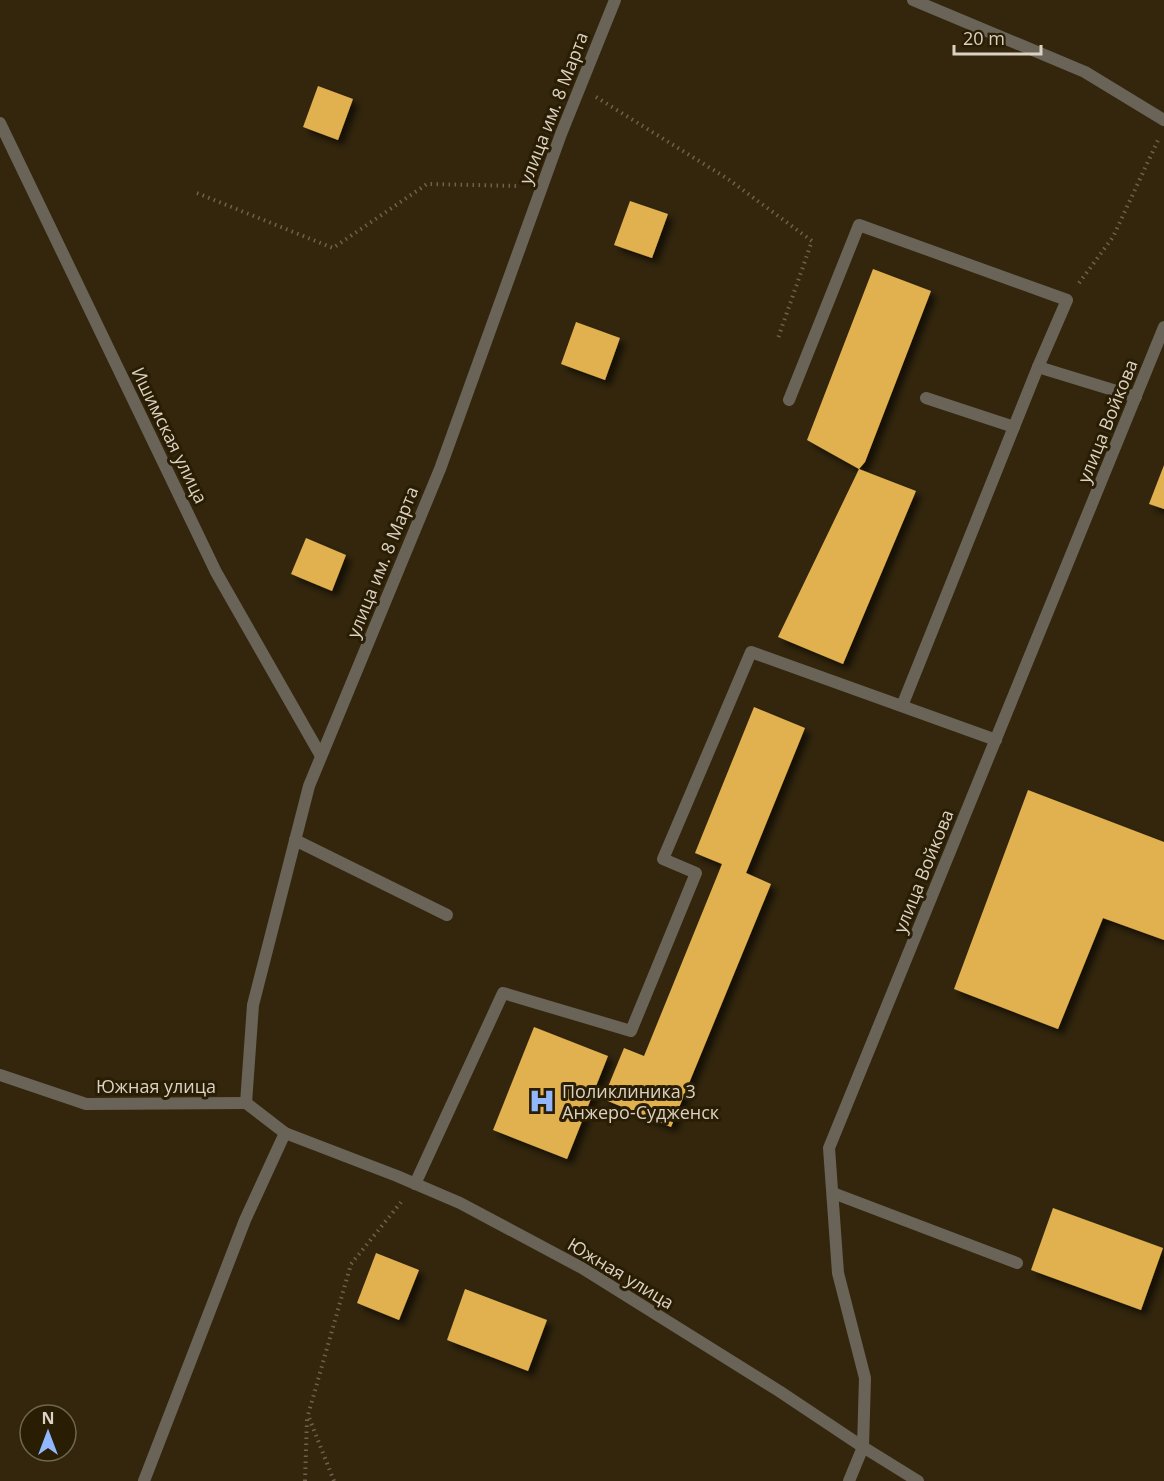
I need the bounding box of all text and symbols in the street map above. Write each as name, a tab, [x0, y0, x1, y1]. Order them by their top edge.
scale bar	[954, 18, 1041, 56]
text: 20 m	[963, 26, 1005, 50]
street label: улица им. 8 Марта	[513, 28, 593, 188]
street label: улица Войкова	[1071, 356, 1143, 486]
street label: Ишимская улица	[127, 363, 213, 507]
street label: улица им. 8 Марта	[341, 483, 423, 641]
street label: улица Войкова	[887, 806, 959, 936]
street label: Южная улица	[96, 1074, 216, 1098]
place label: Поликлиника 3 Анжеро-Судженск	[562, 1079, 720, 1124]
hospital icon: Поликлиника 3 Анжеро-Судженск	[527, 1086, 557, 1116]
street label: Южная улица	[563, 1232, 679, 1314]
north arrow	[18, 1403, 78, 1463]
text: N	[41, 1407, 55, 1429]

